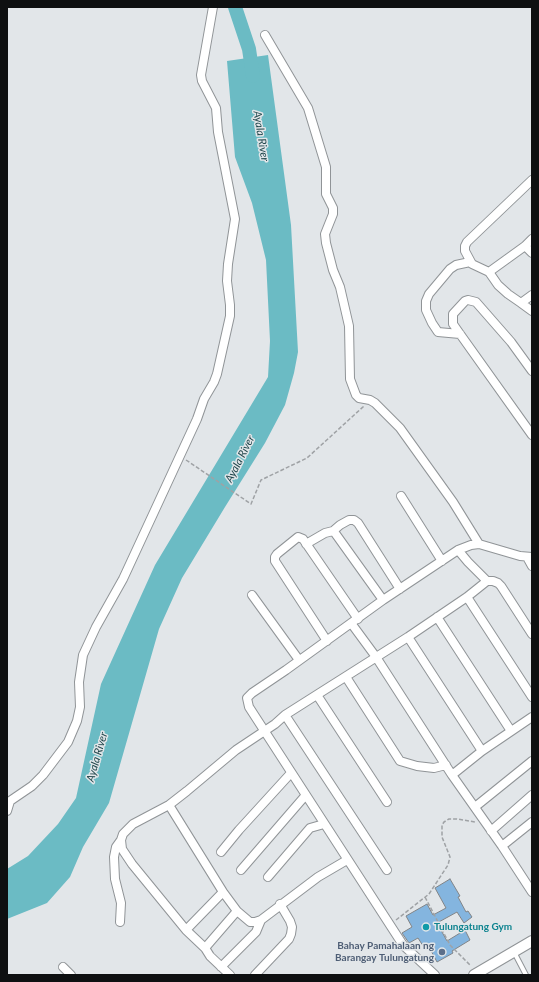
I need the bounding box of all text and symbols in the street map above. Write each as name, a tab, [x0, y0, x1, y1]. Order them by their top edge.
water label: Ayala River	[250, 110, 272, 162]
water label: Ayala River	[223, 433, 257, 485]
water label: Ayala River	[84, 731, 110, 783]
place label: Tulungatung Gym	[434, 921, 512, 933]
marker: Tulungatung Gym	[421, 922, 431, 932]
place label: Bahay Pamahalaan ng Barangay Tulungatung	[335, 940, 434, 964]
marker: Bahay Pamahalaan ng Barangay Tulungatung	[437, 947, 447, 957]

